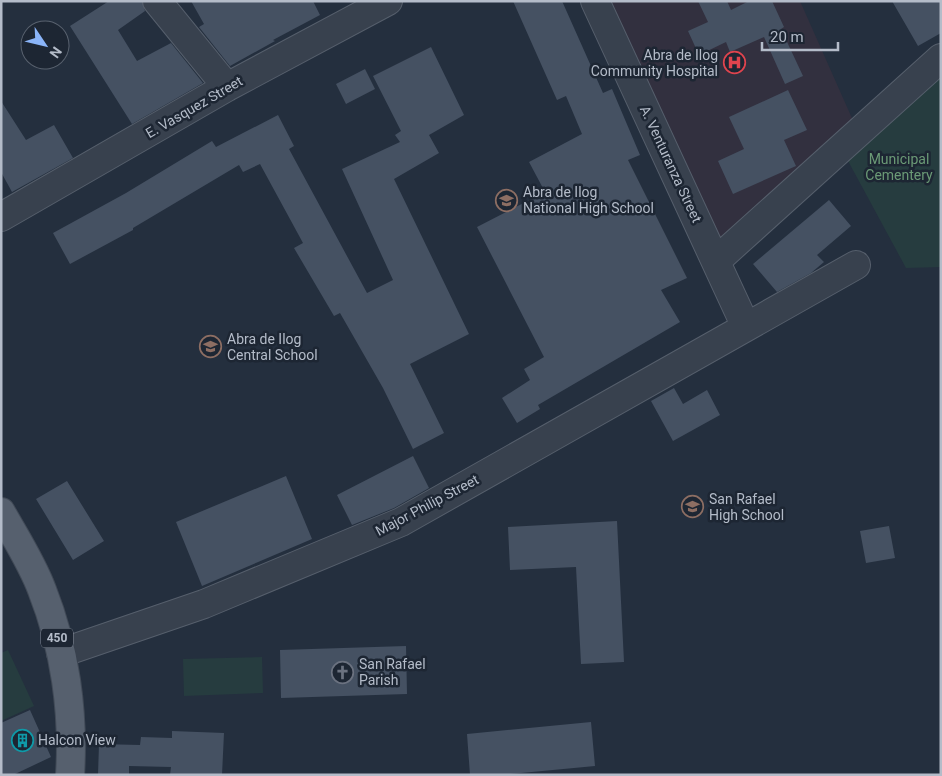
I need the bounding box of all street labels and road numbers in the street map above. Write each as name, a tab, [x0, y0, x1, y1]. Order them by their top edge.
street label: E. Vasquez Street	[143, 73, 246, 141]
street label: A. Venturanza Street	[637, 103, 705, 225]
street label: Major Philip Street	[373, 471, 482, 539]
road number: 450	[41, 628, 73, 648]

